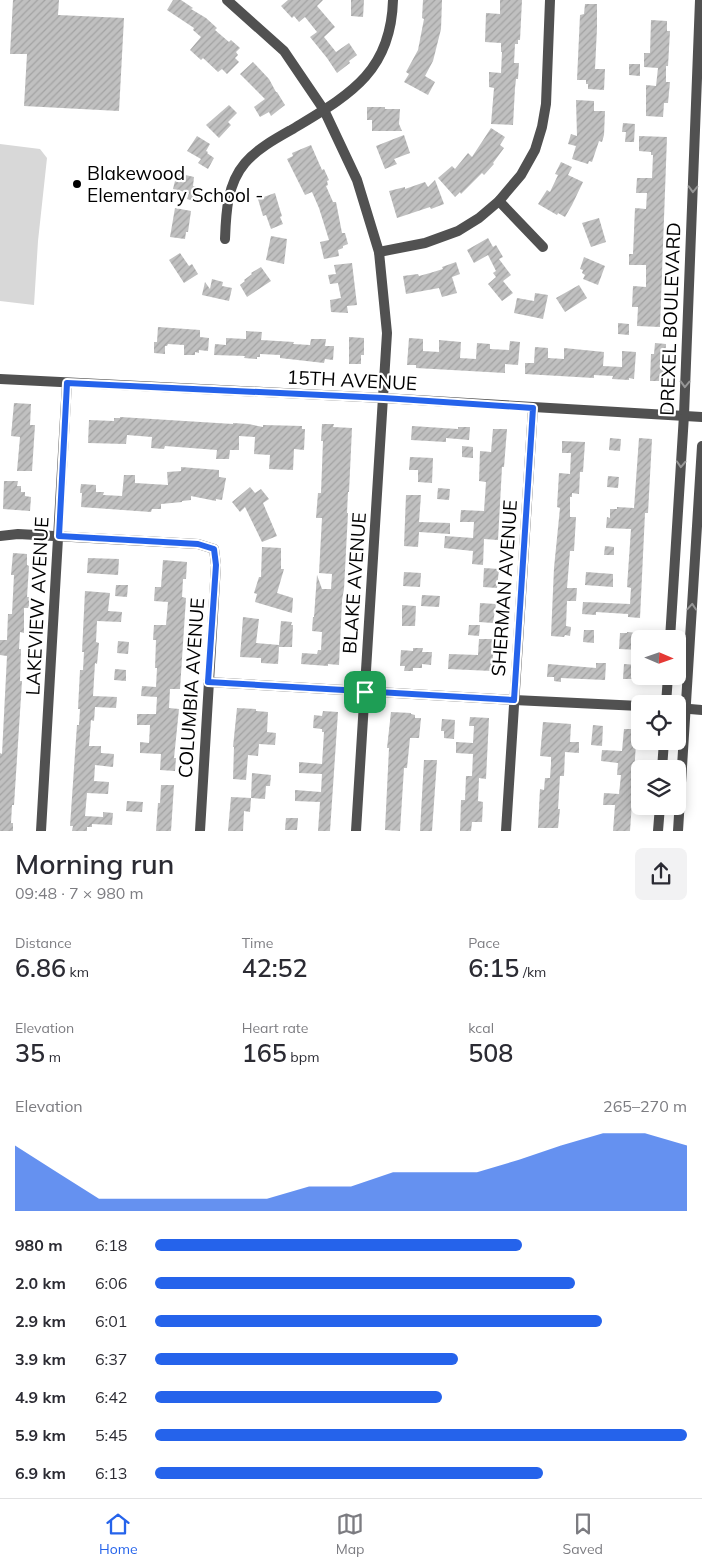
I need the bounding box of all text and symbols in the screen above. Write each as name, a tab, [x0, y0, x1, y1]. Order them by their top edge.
place label: Blakewood Elementary School -	[87, 161, 263, 207]
marker: Blakewood Elementary School -	[71, 178, 83, 190]
one-way arrow	[687, 185, 698, 193]
street label: DREXEL BOULEVARD	[655, 222, 685, 416]
street label: 15TH AVENUE	[286, 365, 418, 395]
one-way arrow	[680, 380, 690, 388]
one-way arrow	[675, 460, 686, 468]
street label: SHERMAN AVENUE	[486, 499, 522, 677]
street label: BLAKE AVENUE	[337, 512, 371, 654]
street label: LAKEVIEW AVENUE	[20, 516, 54, 696]
street label: COLUMBIA AVENUE	[173, 597, 209, 779]
one-way arrow	[686, 603, 697, 611]
north arrow	[631, 630, 686, 685]
map controls	[631, 630, 686, 815]
pin	[344, 671, 386, 713]
icon: arrive	[351, 678, 379, 706]
button: locate	[631, 695, 686, 750]
button: layers	[631, 760, 686, 815]
text: Morning run	[15, 846, 174, 881]
button: share	[635, 848, 687, 900]
text: 09:48 · 7 × 980 m	[15, 883, 144, 903]
text: Distance	[15, 934, 72, 952]
text: Time	[242, 934, 273, 952]
text: Pace	[468, 934, 500, 952]
text: 6.86	[15, 952, 66, 983]
text: 42:52	[242, 952, 308, 983]
text: 6:15	[468, 952, 519, 983]
text: km	[66, 963, 89, 981]
text: /km	[519, 963, 546, 981]
text: Elevation	[15, 1019, 74, 1037]
text: Heart rate	[242, 1019, 308, 1037]
text: kcal	[468, 1019, 494, 1037]
text: 35	[15, 1037, 45, 1068]
text: 165	[242, 1037, 287, 1068]
text: 508	[468, 1037, 513, 1068]
text: m	[45, 1048, 61, 1066]
text: bpm	[287, 1048, 319, 1066]
text: Elevation	[15, 1096, 83, 1116]
text: 265–270 m	[603, 1096, 687, 1116]
text: 980 m	[15, 1235, 63, 1255]
text: 6:18	[95, 1235, 127, 1255]
text: 2.0 km	[15, 1273, 66, 1293]
text: 6:06	[95, 1273, 127, 1293]
text: 2.9 km	[15, 1311, 66, 1331]
text: 6:01	[95, 1311, 127, 1331]
text: 3.9 km	[15, 1349, 66, 1369]
text: 6:37	[95, 1349, 127, 1369]
text: 4.9 km	[15, 1387, 66, 1407]
text: 6:42	[95, 1387, 127, 1407]
text: 5.9 km	[15, 1425, 66, 1445]
text: 5:45	[95, 1425, 127, 1445]
text: 6.9 km	[15, 1463, 66, 1483]
text: 6:13	[95, 1463, 127, 1483]
tab: Home	[99, 1510, 138, 1558]
tab: Map	[336, 1510, 365, 1558]
tab: Saved	[563, 1510, 603, 1558]

